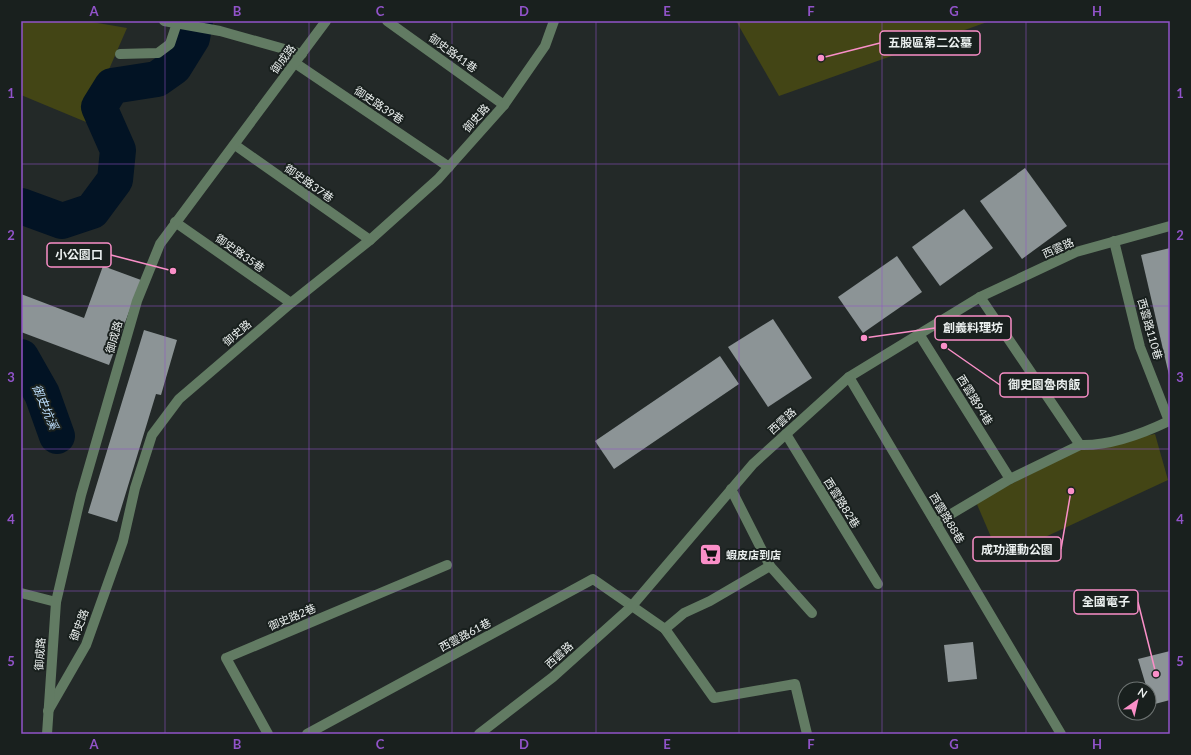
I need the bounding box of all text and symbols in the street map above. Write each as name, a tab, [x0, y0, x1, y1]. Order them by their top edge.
text: A	[88, 3, 99, 19]
text: B	[233, 3, 242, 19]
text: C	[376, 3, 385, 19]
text: D	[519, 3, 529, 19]
text: E	[663, 3, 671, 19]
text: F	[807, 3, 815, 19]
text: G	[949, 3, 959, 19]
text: H	[1092, 3, 1102, 19]
street label: 御史路41巷	[426, 30, 480, 75]
callout: 五股區第二公墓	[880, 31, 980, 55]
text: 五股區第二公墓	[888, 35, 972, 50]
street label: 御成路	[267, 42, 298, 77]
street label: 御史路39巷	[351, 83, 406, 126]
text: 1	[7, 85, 15, 101]
text: 1	[1176, 85, 1184, 101]
street label: 御史路	[459, 101, 491, 135]
street label: 御史路37巷	[281, 160, 336, 204]
text: 2	[7, 227, 15, 243]
text: 2	[1176, 227, 1184, 243]
street label: 御史路35巷	[212, 230, 267, 274]
street label: 西雲路	[1040, 235, 1076, 260]
callout: 小公園口	[47, 243, 111, 267]
text: 小公園口	[55, 247, 103, 262]
street label: 西雲路110巷	[1136, 297, 1165, 361]
callout: 創義料理坊	[935, 316, 1011, 340]
street label: 御史路	[219, 317, 253, 349]
street label: 御成路	[102, 319, 124, 355]
text: 創義料理坊	[943, 320, 1003, 335]
text: 3	[7, 369, 15, 385]
text: 3	[1176, 369, 1184, 385]
street label: 西雲路94巷	[955, 372, 996, 427]
callout: 御史園魯肉飯	[1000, 373, 1088, 397]
text: 御史園魯肉飯	[1008, 377, 1081, 392]
water label: 御史坑溪	[29, 382, 63, 434]
street label: 西雲路	[765, 405, 798, 436]
street label: 西雲路82巷	[822, 475, 863, 530]
street label: 西雲路88巷	[927, 490, 968, 545]
text: 4	[7, 511, 15, 527]
text: 4	[1176, 511, 1184, 527]
callout: 成功運動公園	[973, 537, 1061, 561]
supermarket icon: 蝦皮店到店	[697, 542, 723, 568]
text: 成功運動公園	[981, 542, 1053, 557]
place label: 蝦皮店到店	[726, 548, 781, 561]
callout: 全國電子	[1074, 590, 1138, 614]
text: 全國電子	[1082, 594, 1130, 609]
street label: 御史路2巷	[265, 601, 318, 633]
street label: 御史路	[66, 607, 91, 643]
street label: 西雲路61巷	[437, 615, 493, 654]
street label: 御成路	[32, 637, 47, 672]
street label: 西雲路	[542, 639, 575, 670]
text: 5	[7, 653, 15, 669]
text: 5	[1176, 653, 1184, 669]
north arrow	[1117, 681, 1157, 721]
text: N	[1136, 685, 1150, 700]
text: A	[88, 736, 99, 752]
text: B	[233, 736, 242, 752]
text: C	[376, 736, 385, 752]
text: D	[519, 736, 529, 752]
text: E	[663, 736, 671, 752]
text: F	[807, 736, 815, 752]
text: G	[949, 736, 959, 752]
text: H	[1092, 736, 1102, 752]

